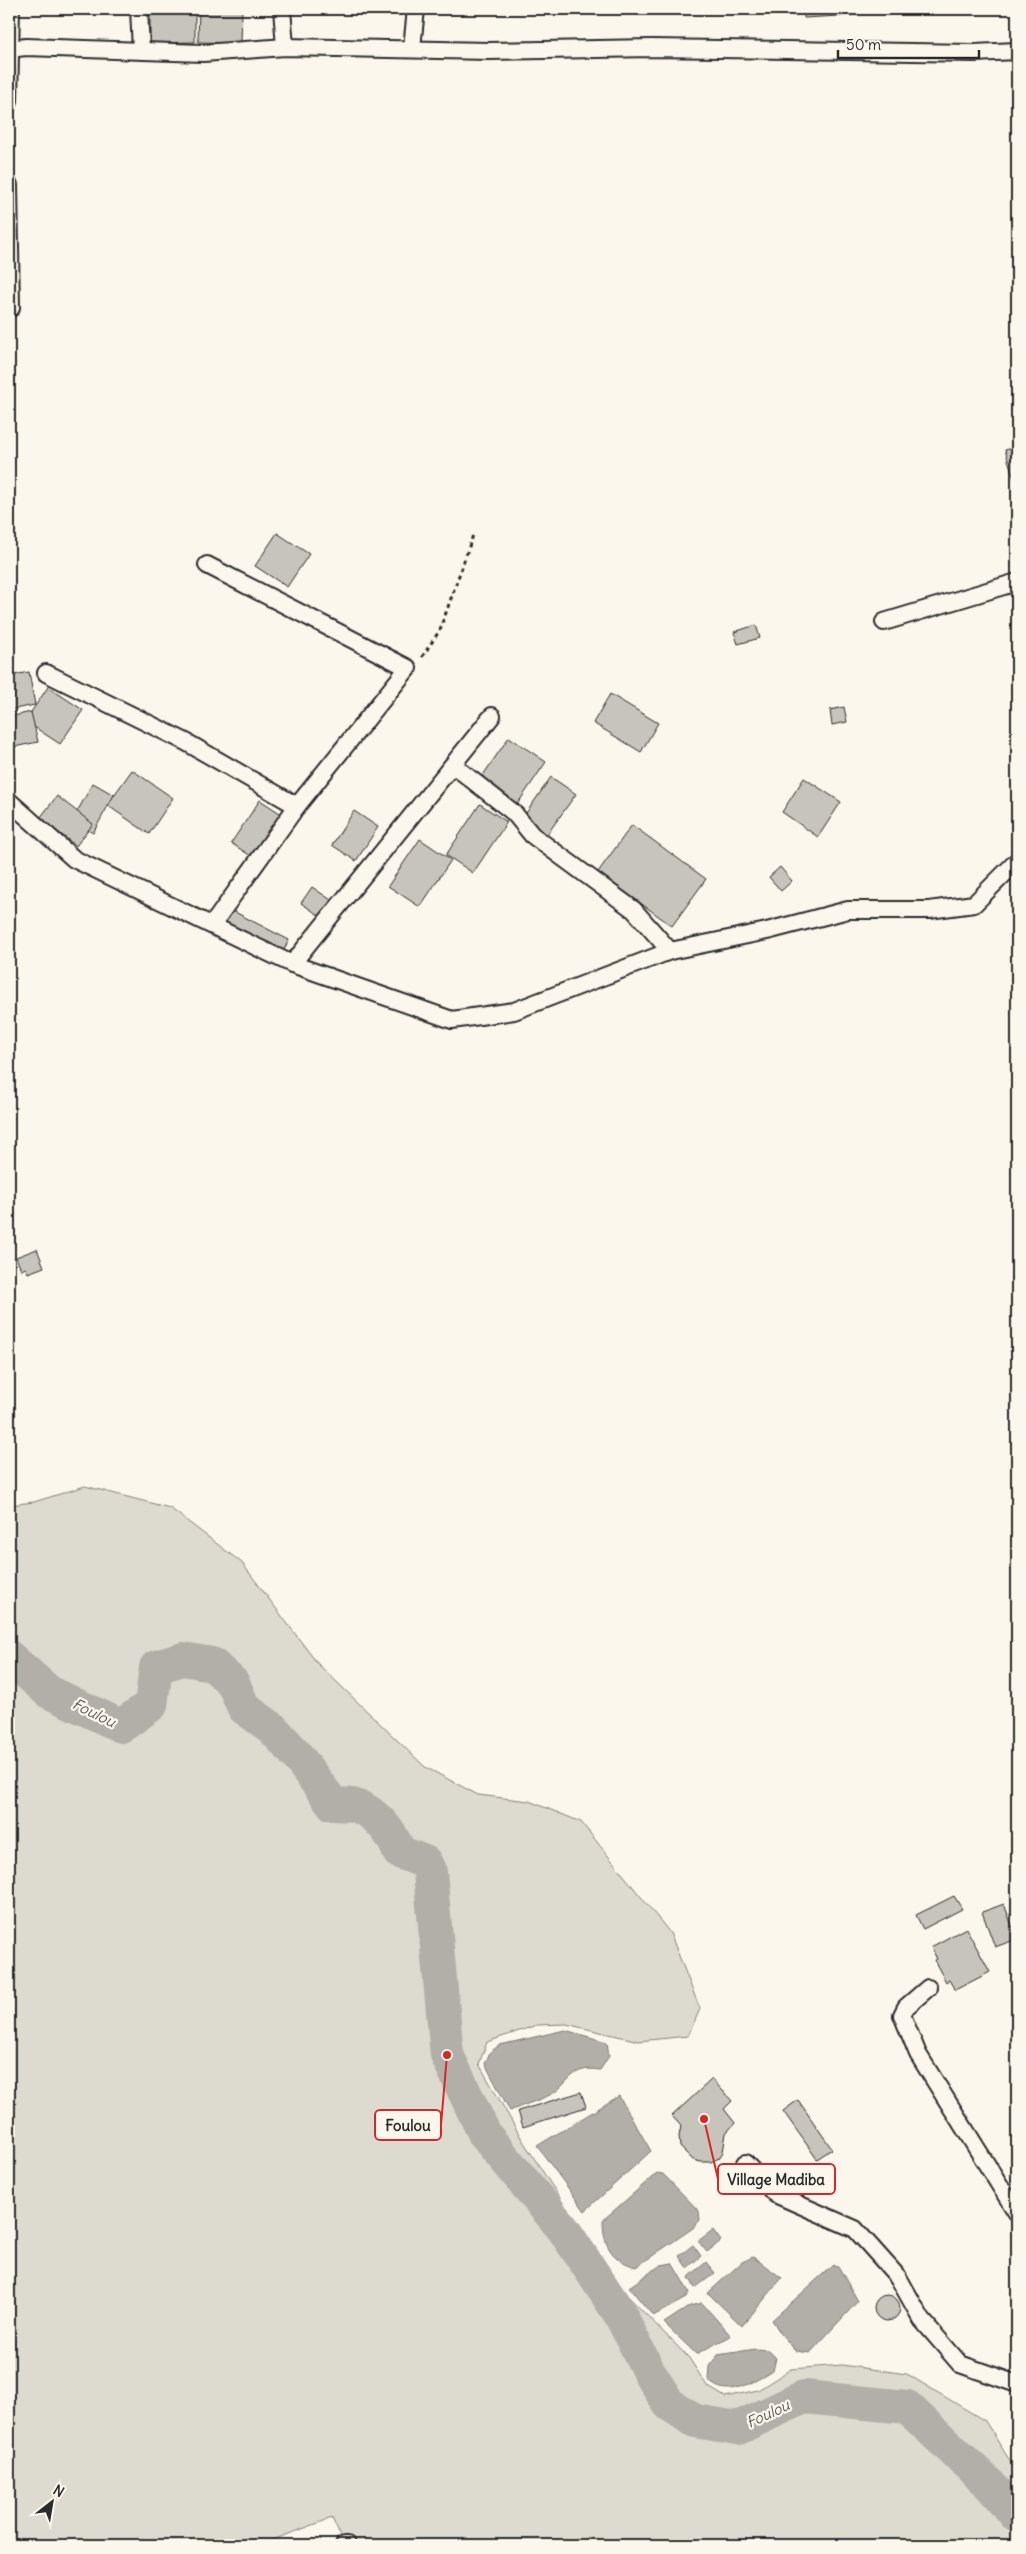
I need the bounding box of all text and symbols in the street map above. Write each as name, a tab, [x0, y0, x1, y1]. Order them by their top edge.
scale bar	[838, 28, 980, 60]
text: 50 m	[846, 35, 881, 54]
water label: Foulou	[70, 1694, 120, 1732]
callout: Foulou	[375, 2110, 441, 2140]
text: Foulou	[385, 2116, 431, 2135]
callout: Village Madiba	[718, 2164, 835, 2194]
text: Village Madiba	[727, 2170, 825, 2190]
water label: Foulou	[743, 2395, 794, 2432]
north arrow	[28, 2476, 78, 2526]
text: N	[50, 2481, 67, 2501]

